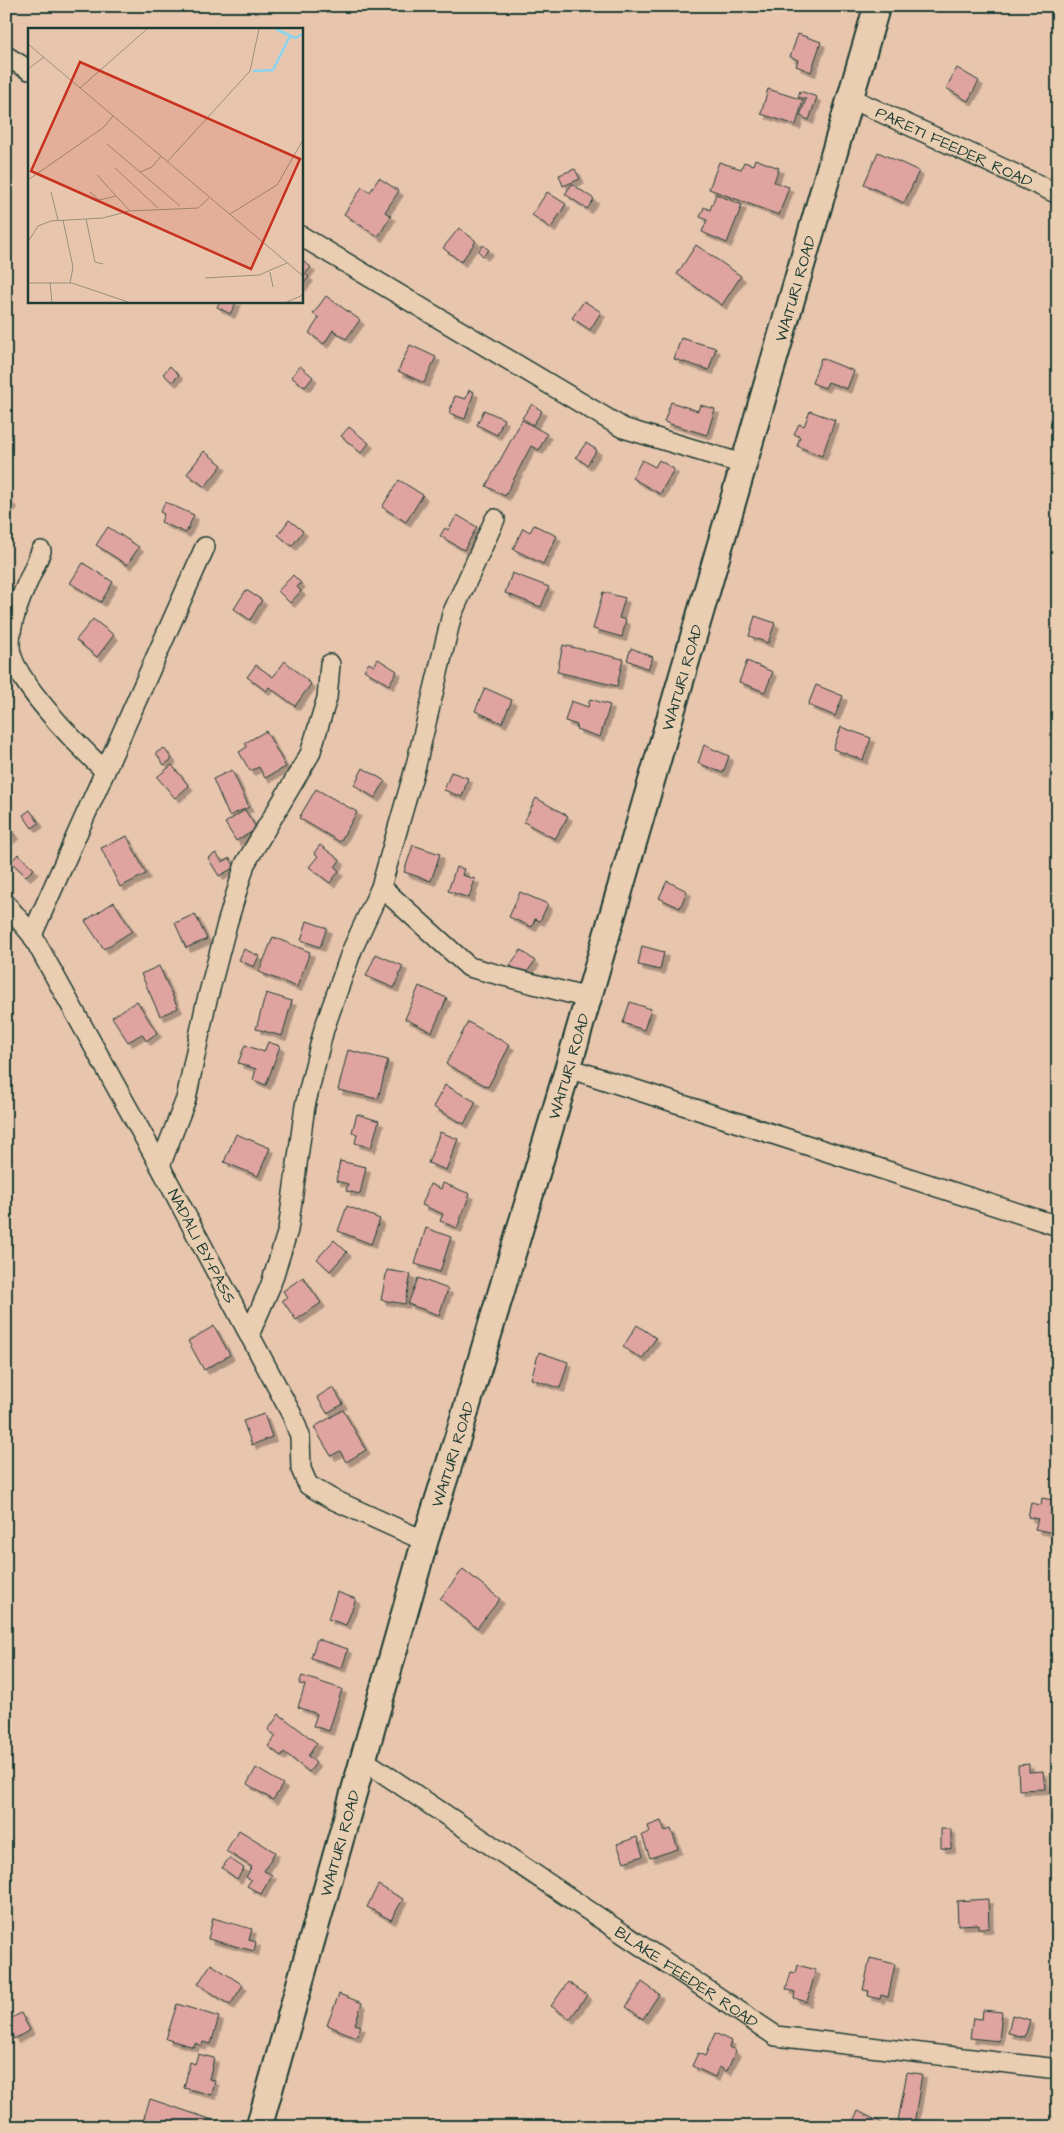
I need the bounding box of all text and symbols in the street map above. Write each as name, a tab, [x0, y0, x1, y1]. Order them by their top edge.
inset map	[28, 28, 302, 302]
street label: PARETI FEEDER ROAD	[872, 101, 1036, 193]
street label: WAITURI ROAD	[770, 233, 822, 345]
street label: WAITURI ROAD	[657, 622, 708, 733]
street label: WAITURI ROAD	[543, 1011, 595, 1122]
street label: NADALI BY-PASS	[162, 1185, 241, 1308]
street label: WAITURI ROAD	[426, 1399, 480, 1510]
street label: WAITURI ROAD	[315, 1788, 366, 1899]
street label: BLAKE FEEDER ROAD	[610, 1921, 763, 2033]

